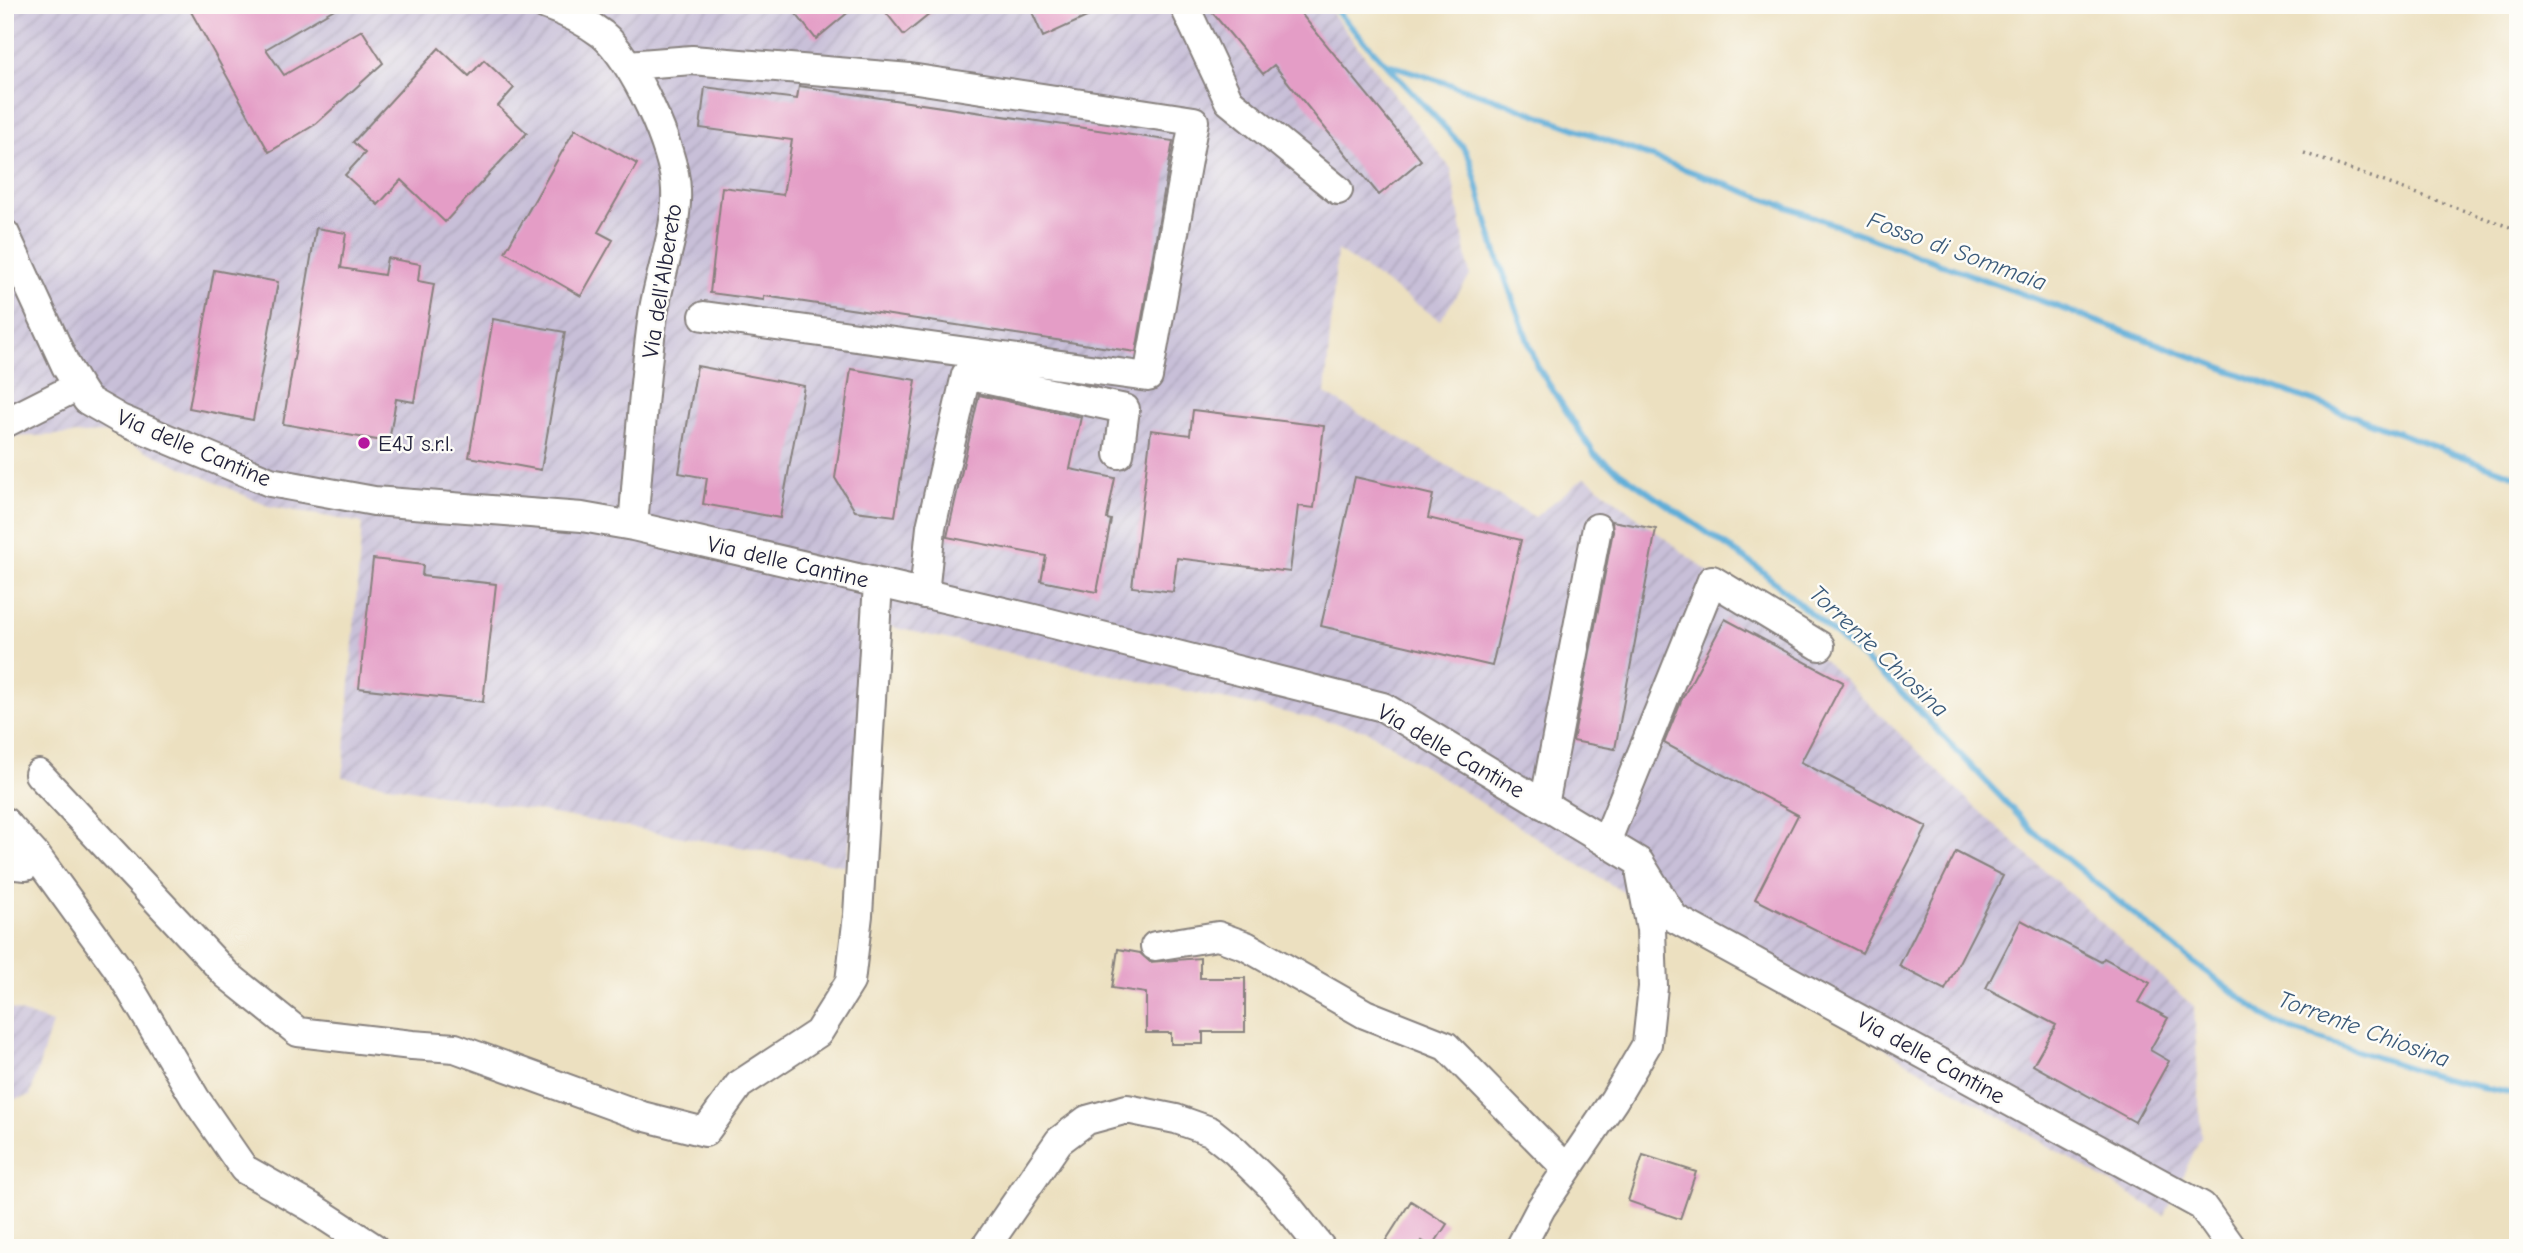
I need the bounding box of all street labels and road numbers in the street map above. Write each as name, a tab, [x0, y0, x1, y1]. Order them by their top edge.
street label: Via dell'Albereto	[636, 202, 688, 360]
street label: Via delle Cantine	[113, 403, 275, 493]
street label: Via delle Cantine	[705, 530, 871, 594]
street label: Via delle Cantine	[1373, 698, 1529, 804]
street label: Via delle Cantine	[1852, 1006, 2010, 1110]

